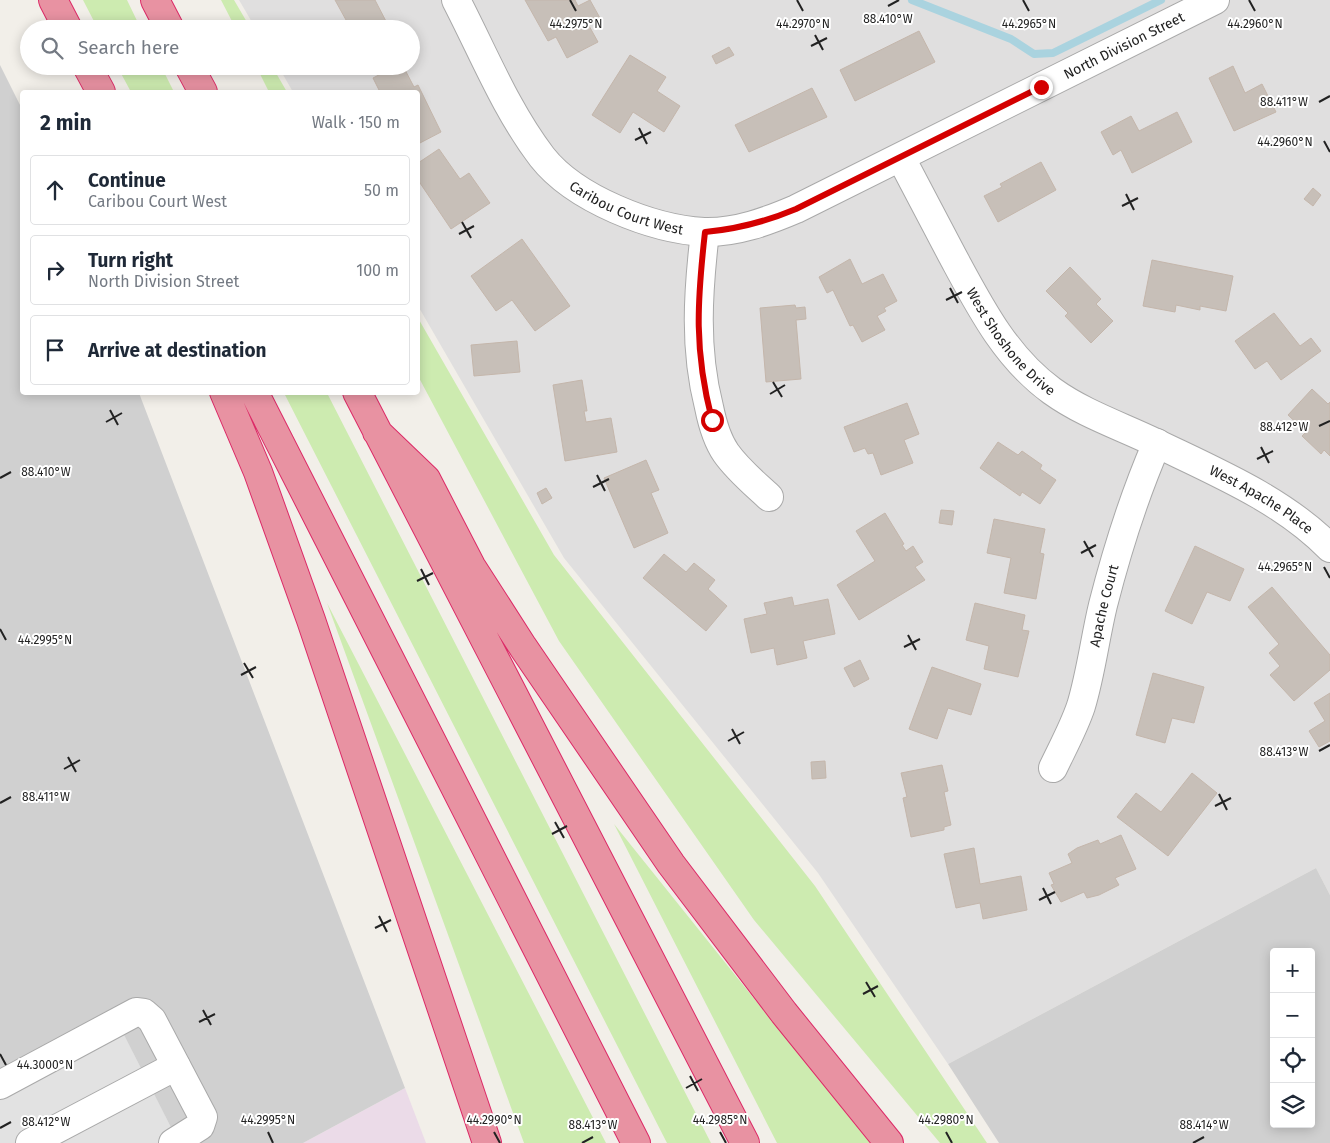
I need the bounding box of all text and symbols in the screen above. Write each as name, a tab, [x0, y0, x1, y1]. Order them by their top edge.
street label: North Division Street	[1061, 8, 1188, 83]
text: 88.410°W	[863, 12, 913, 26]
text: 44.2975°N	[549, 17, 603, 31]
text: 44.2970°N	[776, 17, 830, 31]
text: 44.2965°N	[1002, 17, 1056, 31]
text: 44.2960°N	[1227, 17, 1283, 31]
search box	[20, 20, 420, 75]
icon: search	[38, 34, 66, 62]
text: Search here	[78, 36, 179, 59]
route end	[1030, 76, 1053, 99]
text: 88.411°W	[1260, 95, 1308, 109]
text: 2 min	[40, 110, 92, 136]
text: Walk · 150 m	[312, 113, 400, 132]
text: 44.2960°N	[1257, 135, 1313, 149]
text: Continue	[88, 169, 166, 192]
icon: ahead	[41, 176, 69, 204]
street label: Caribou Court West	[566, 177, 686, 239]
text: 50 m	[364, 181, 399, 200]
text: Caribou Court West	[88, 192, 227, 211]
text: Turn right	[88, 249, 173, 272]
icon: right	[41, 256, 69, 284]
text: 100 m	[356, 261, 399, 280]
text: North Division Street	[88, 272, 239, 291]
street label: West Shoshone Drive	[962, 285, 1058, 399]
icon: arrive	[41, 336, 69, 364]
text: Arrive at destination	[88, 339, 267, 362]
route start	[701, 409, 724, 432]
text: 88.412°W	[1260, 420, 1308, 434]
street label: West Apache Place	[1207, 462, 1316, 538]
text: 88.410°W	[21, 465, 71, 479]
text: 44.2965°N	[1258, 560, 1312, 574]
street label: Apache Court	[1087, 562, 1123, 648]
text: 44.2995°N	[18, 633, 72, 647]
text: 88.413°W	[1260, 745, 1308, 759]
text: 88.411°W	[22, 790, 70, 804]
map controls	[1270, 948, 1315, 1128]
button: +	[1270, 948, 1315, 993]
button: −	[1270, 993, 1315, 1038]
button: locate	[1270, 1038, 1315, 1083]
text: 44.3000°N	[17, 1058, 73, 1072]
button: layers	[1270, 1083, 1315, 1128]
text: 44.2995°N	[241, 1113, 295, 1127]
text: 44.2990°N	[466, 1113, 522, 1127]
text: 44.2985°N	[693, 1113, 747, 1127]
text: 44.2980°N	[918, 1113, 974, 1127]
text: 88.412°W	[22, 1115, 70, 1129]
text: 88.413°W	[569, 1118, 617, 1132]
text: 88.414°W	[1179, 1118, 1229, 1132]

